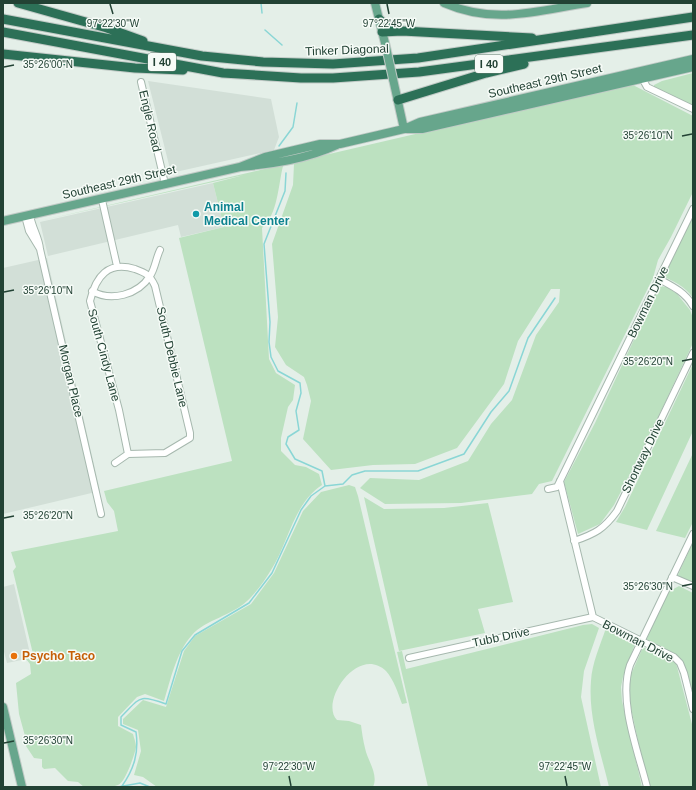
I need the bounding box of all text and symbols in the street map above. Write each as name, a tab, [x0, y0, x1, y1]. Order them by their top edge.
text: 97°22'30"W	[87, 18, 140, 29]
text: 97°22'45"W	[363, 18, 416, 29]
street label: Tinker Diagonal	[305, 42, 389, 58]
road number: I 40	[148, 53, 176, 71]
road number: I 40	[475, 55, 503, 73]
text: 35°26'00"N	[23, 59, 73, 70]
street label: Southeast 29th Street	[487, 61, 604, 101]
street label: Engle Road	[136, 89, 164, 153]
text: 35°26'10"N	[623, 130, 673, 141]
street label: Southeast 29th Street	[61, 162, 178, 202]
place label: Animal Medical Center	[204, 200, 290, 228]
marker: Animal Medical Center	[191, 209, 201, 219]
street label: Bowman Drive	[625, 264, 672, 340]
text: 35°26'10"N	[23, 285, 73, 296]
street label: South Debbie Lane	[154, 305, 190, 409]
street label: South Cindy Lane	[85, 307, 123, 403]
street label: Morgan Place	[56, 343, 86, 419]
text: 35°26'20"N	[623, 356, 673, 367]
street label: Shortway Drive	[619, 416, 667, 496]
text: 35°26'20"N	[23, 510, 73, 521]
text: 35°26'30"N	[623, 581, 673, 592]
street label: Bowman Drive	[600, 617, 676, 665]
street label: Tubb Drive	[471, 624, 531, 650]
place label: Psycho Taco	[22, 649, 95, 663]
marker: Psycho Taco	[9, 651, 19, 661]
text: 35°26'30"N	[23, 735, 73, 746]
text: 97°22'30"W	[263, 761, 316, 772]
text: 97°22'45"W	[539, 761, 592, 772]

